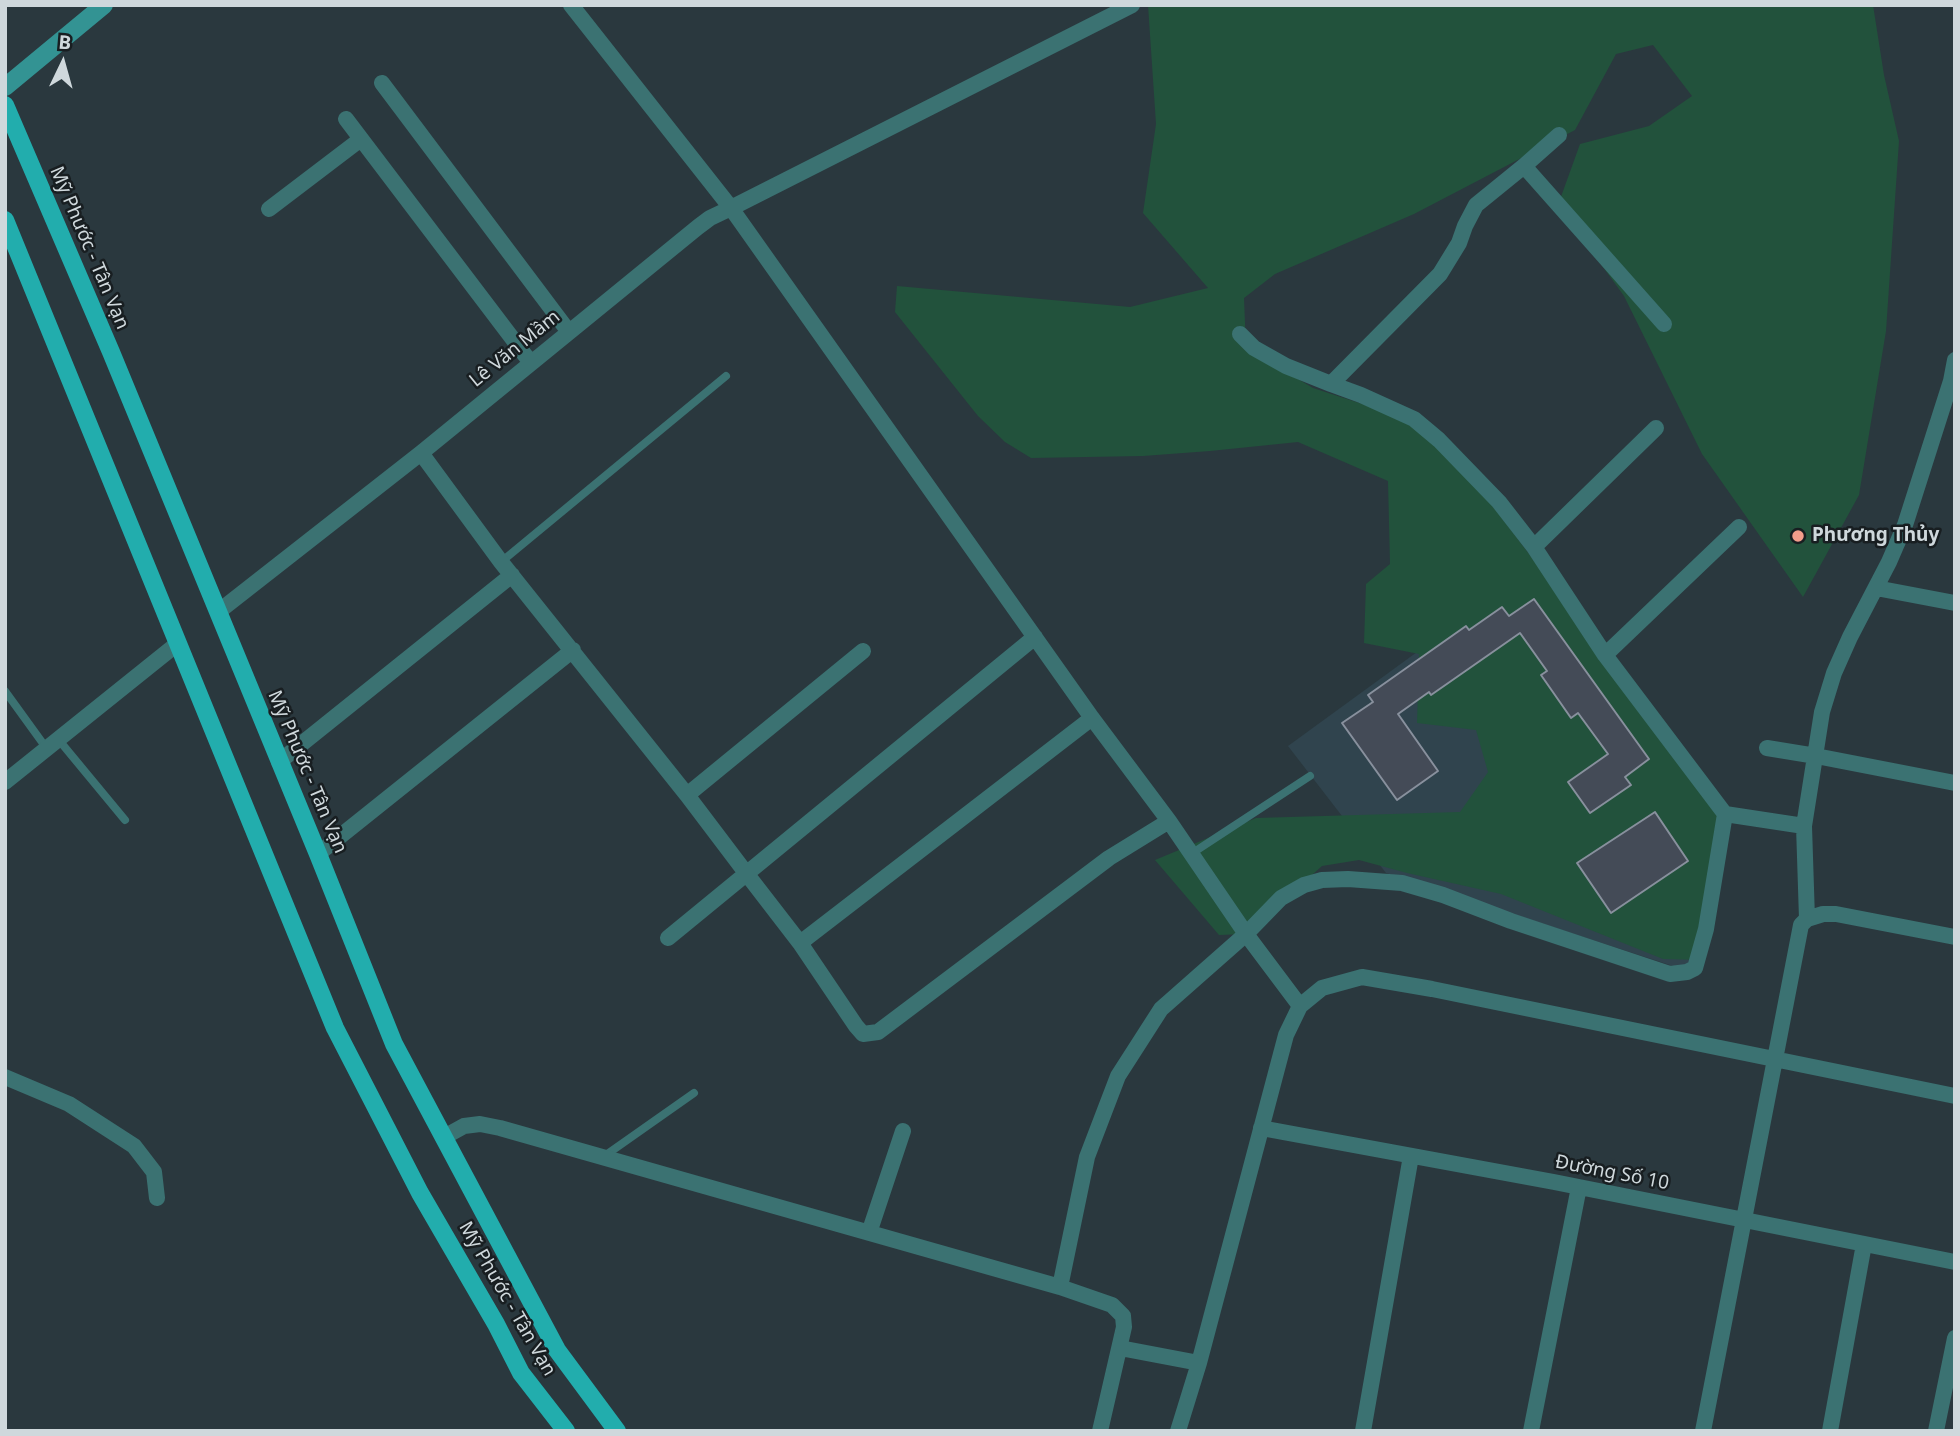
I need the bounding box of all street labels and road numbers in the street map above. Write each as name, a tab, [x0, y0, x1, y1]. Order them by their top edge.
street label: Mỹ Phước - Tân Vạn	[44, 163, 134, 333]
street label: Lê Văn Mầm	[465, 306, 565, 392]
street label: Mỹ Phước - Tân Vạn	[262, 687, 352, 857]
street label: Đường Số 10	[1553, 1151, 1671, 1195]
street label: Mỹ Phước - Tân Vạn	[453, 1218, 561, 1380]

